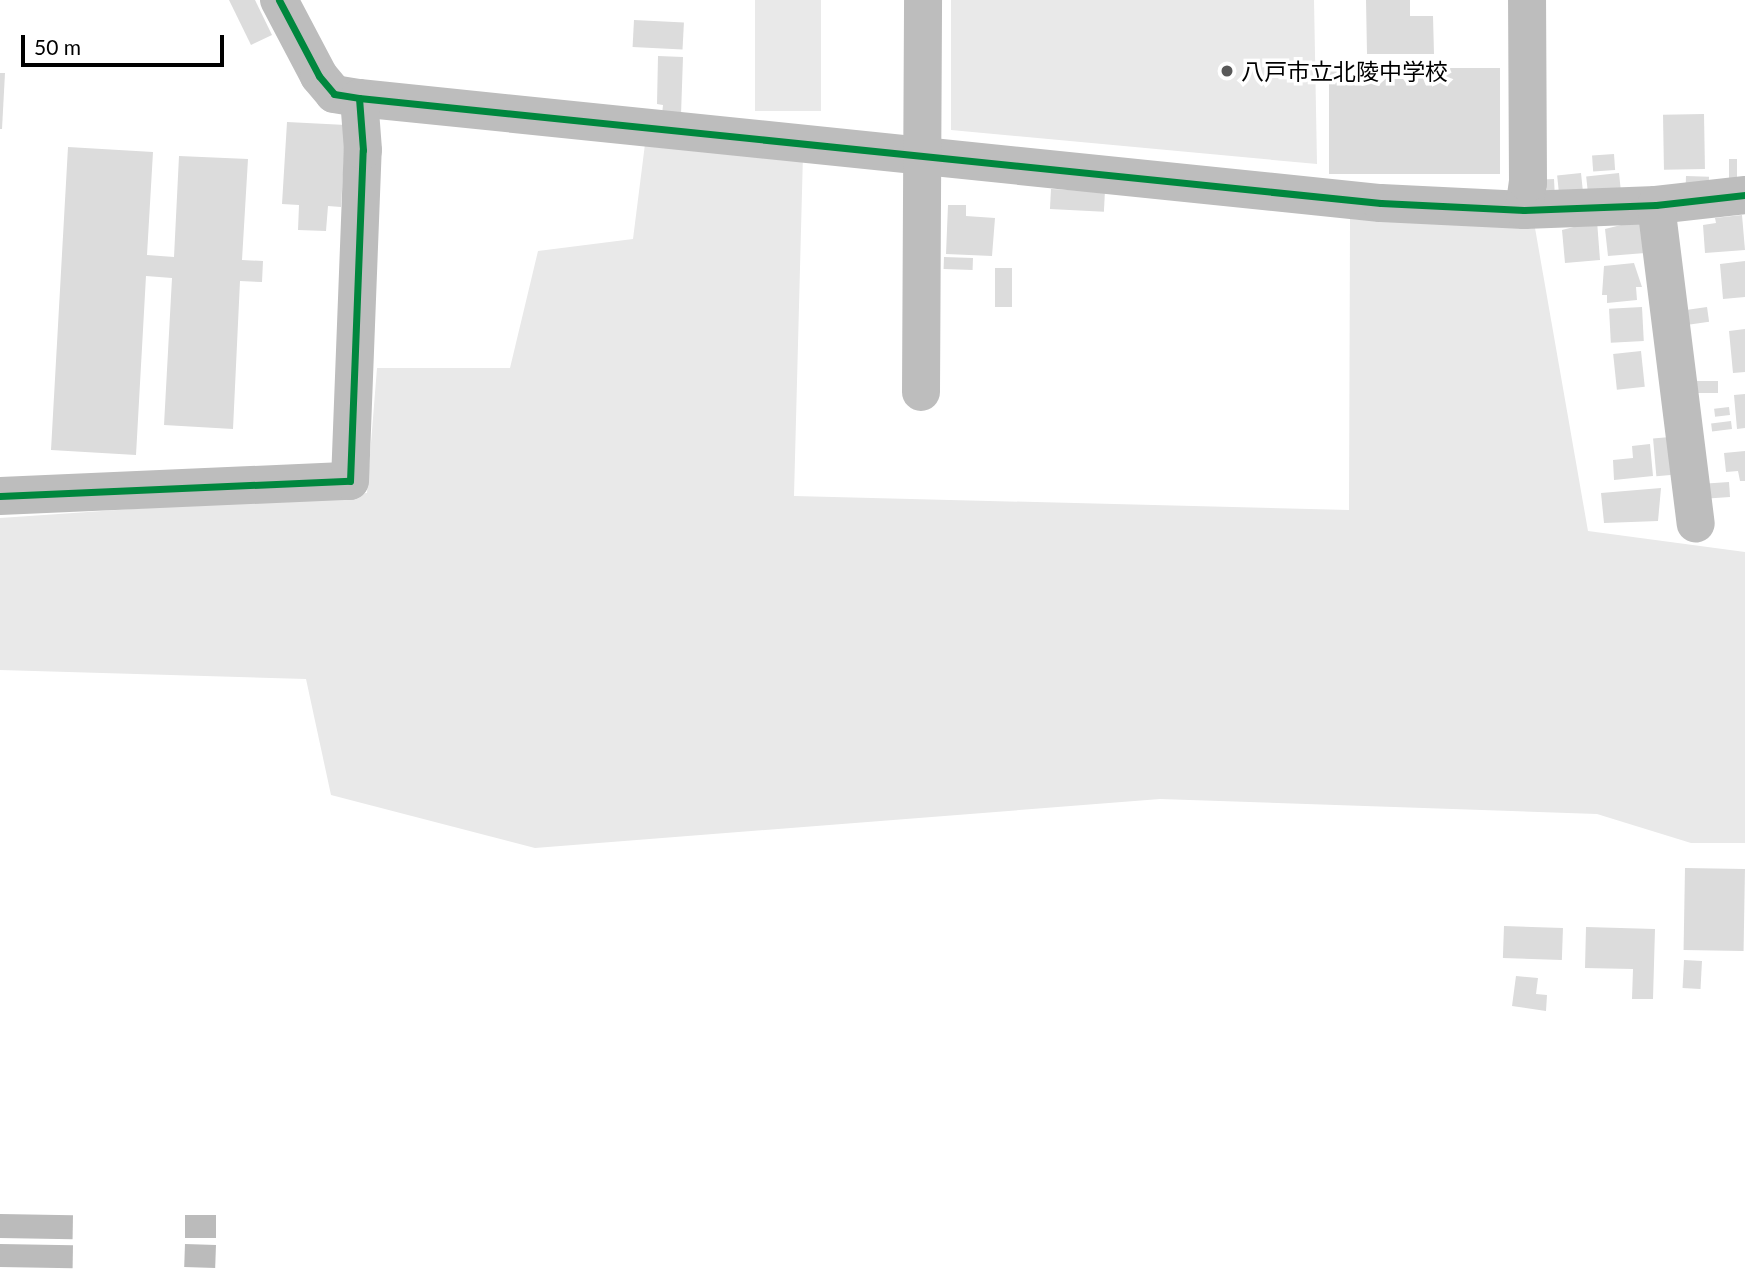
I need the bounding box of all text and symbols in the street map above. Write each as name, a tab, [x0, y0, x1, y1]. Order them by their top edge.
scale bar	[24, 21, 228, 65]
text: 50 m	[34, 34, 81, 59]
place label: 八戸市立北陵中学校	[1241, 57, 1448, 85]
marker: 八戸市立北陵中学校	[1219, 63, 1235, 79]

